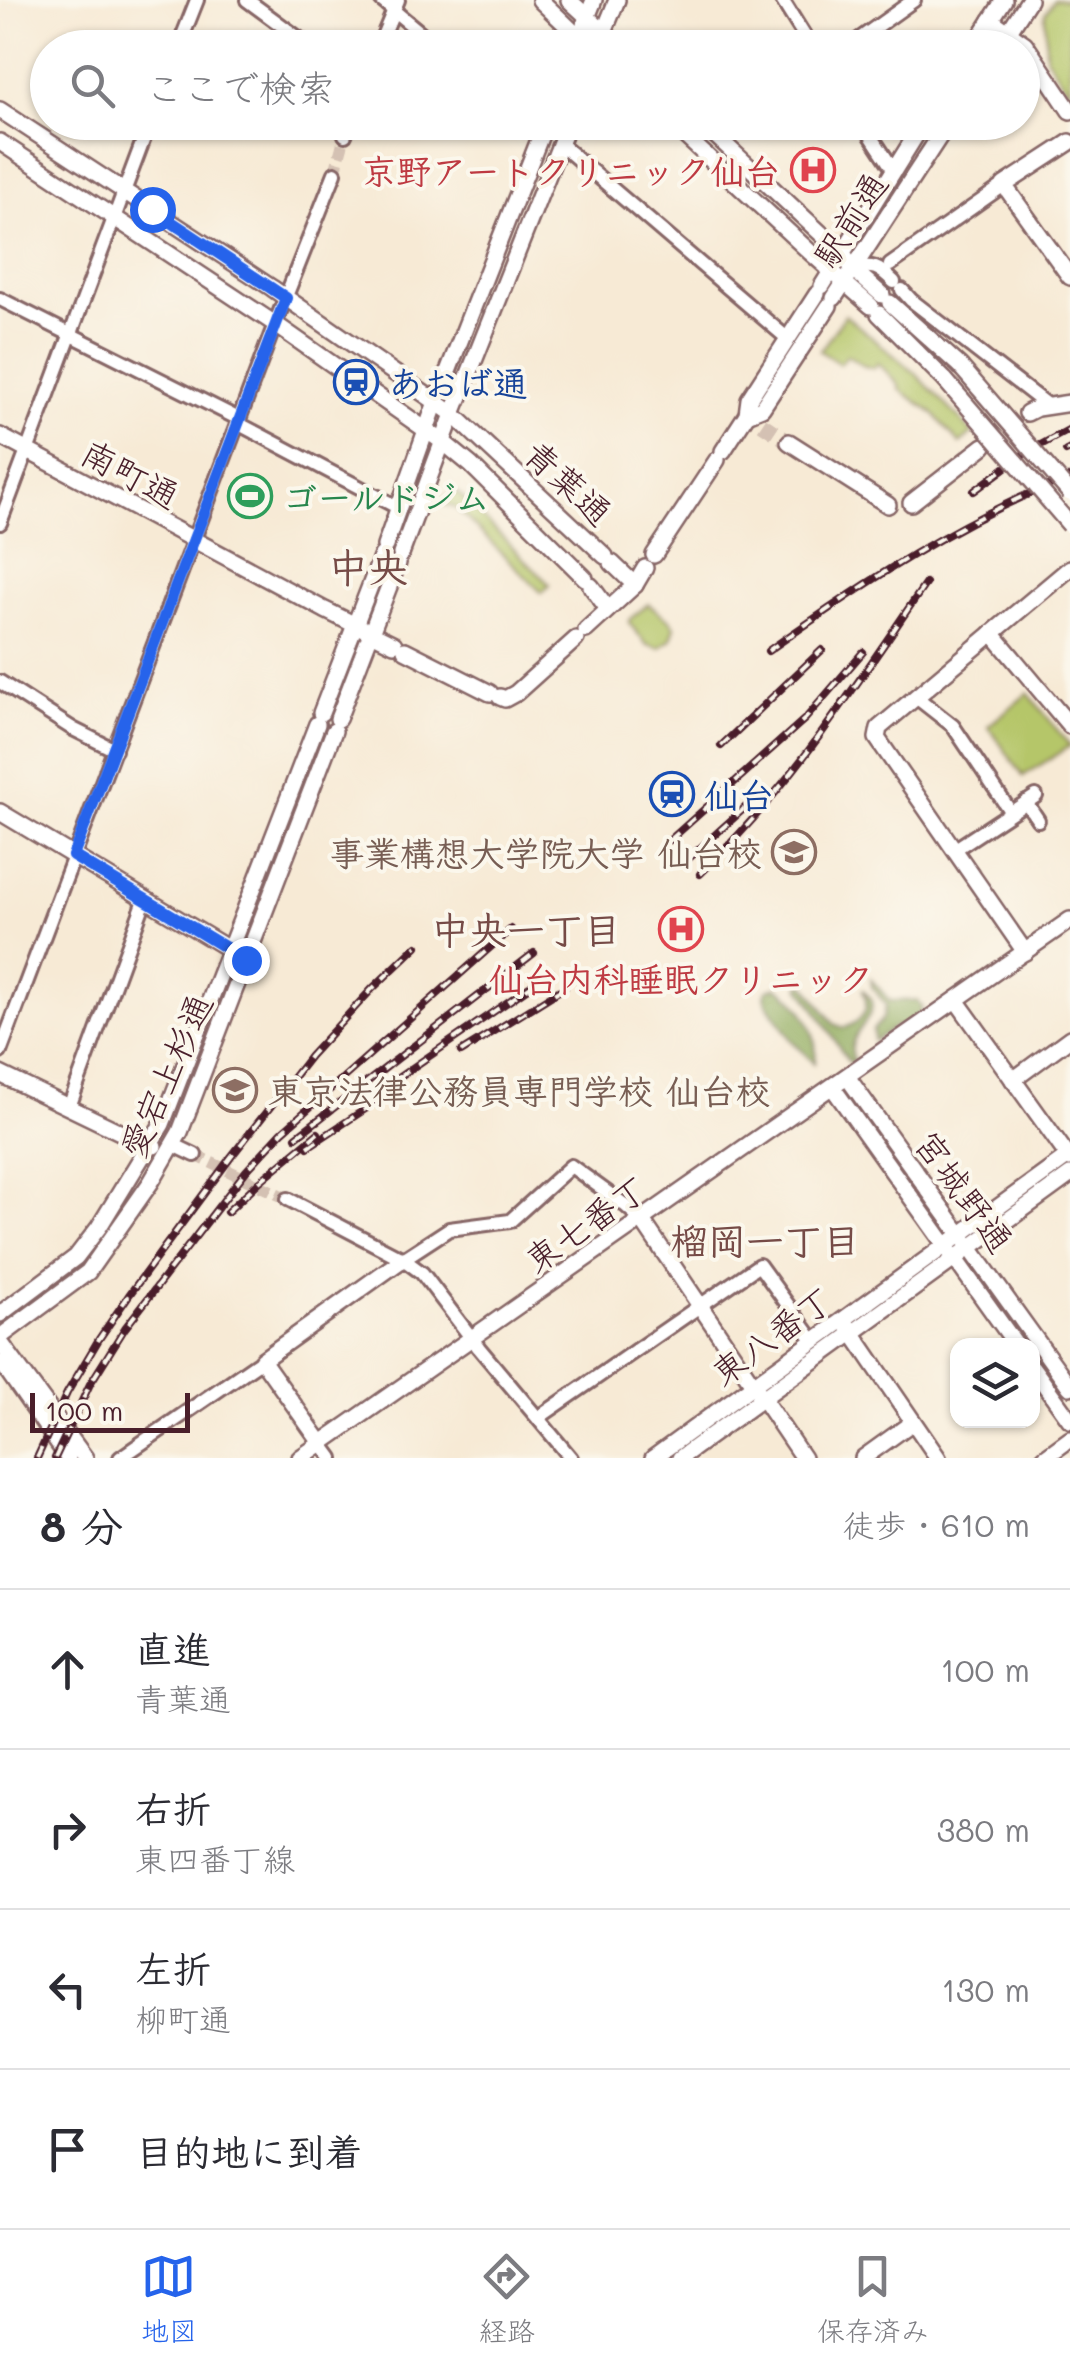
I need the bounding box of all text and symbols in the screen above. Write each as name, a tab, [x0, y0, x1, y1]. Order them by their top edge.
search box	[30, 30, 1040, 140]
icon: search	[65, 58, 120, 113]
text: ここで検索	[145, 62, 335, 112]
place label: 京野アートクリニック仙台	[361, 147, 780, 193]
hospital icon: 京野アートクリニック仙台	[790, 147, 836, 193]
street label: 駅前通	[801, 162, 897, 276]
route start	[130, 187, 176, 233]
station icon: あおば通	[333, 359, 379, 405]
place label: あおば通	[388, 359, 528, 405]
street label: 南町通	[74, 428, 188, 518]
street label: 青葉通	[515, 429, 623, 535]
sports icon: ゴールドジム	[227, 473, 273, 519]
place label: ゴールドジム	[282, 473, 490, 519]
district label: 中央	[328, 540, 408, 592]
station icon: 仙台	[649, 771, 695, 817]
place label: 仙台	[704, 771, 774, 817]
place label: 事業構想大学院大学 仙台校	[329, 829, 762, 875]
school or university icon: 事業構想大学院大学 仙台校	[771, 829, 817, 875]
district label: 中央一丁目	[431, 904, 621, 954]
hospital icon: 仙台内科睡眠クリニック	[658, 906, 704, 952]
route end	[224, 938, 270, 984]
place label: 仙台内科睡眠クリニック	[488, 955, 874, 1001]
street label: 愛宕上杉通	[108, 986, 222, 1164]
school or university icon: 東京法律公務員専門学校 仙台校	[212, 1067, 258, 1113]
place label: 東京法律公務員専門学校 仙台校	[268, 1067, 771, 1113]
street label: 宮城野通	[905, 1121, 1025, 1261]
street label: 東七番丁	[514, 1164, 656, 1282]
district label: 榴岡一丁目	[670, 1215, 860, 1265]
street label: 東八番丁	[701, 1275, 841, 1395]
map controls	[950, 1338, 1040, 1428]
button: layers	[950, 1338, 1040, 1428]
scale bar	[30, 1388, 190, 1432]
text: 100 m	[45, 1392, 123, 1428]
text: 8 分	[40, 1498, 123, 1553]
text: 徒歩 · 610 m	[842, 1503, 1030, 1545]
text: 直進	[135, 1623, 211, 1673]
icon: ahead	[40, 1642, 95, 1697]
text: 100 m	[940, 1648, 1030, 1690]
text: 青葉通	[135, 1677, 231, 1719]
text: 右折	[135, 1783, 211, 1833]
icon: right	[40, 1802, 95, 1857]
text: 380 m	[936, 1808, 1030, 1850]
text: 東四番丁線	[135, 1837, 295, 1879]
text: 左折	[135, 1943, 211, 1993]
icon: left	[40, 1962, 95, 2017]
text: 130 m	[941, 1968, 1030, 2010]
text: 柳町通	[135, 1997, 231, 2039]
icon: arrive	[40, 2122, 95, 2177]
text: 目的地に到着	[135, 2126, 363, 2176]
tab: 地図	[141, 2249, 197, 2349]
tab: 経路	[479, 2249, 535, 2349]
tab: 保存済み	[817, 2249, 929, 2349]

